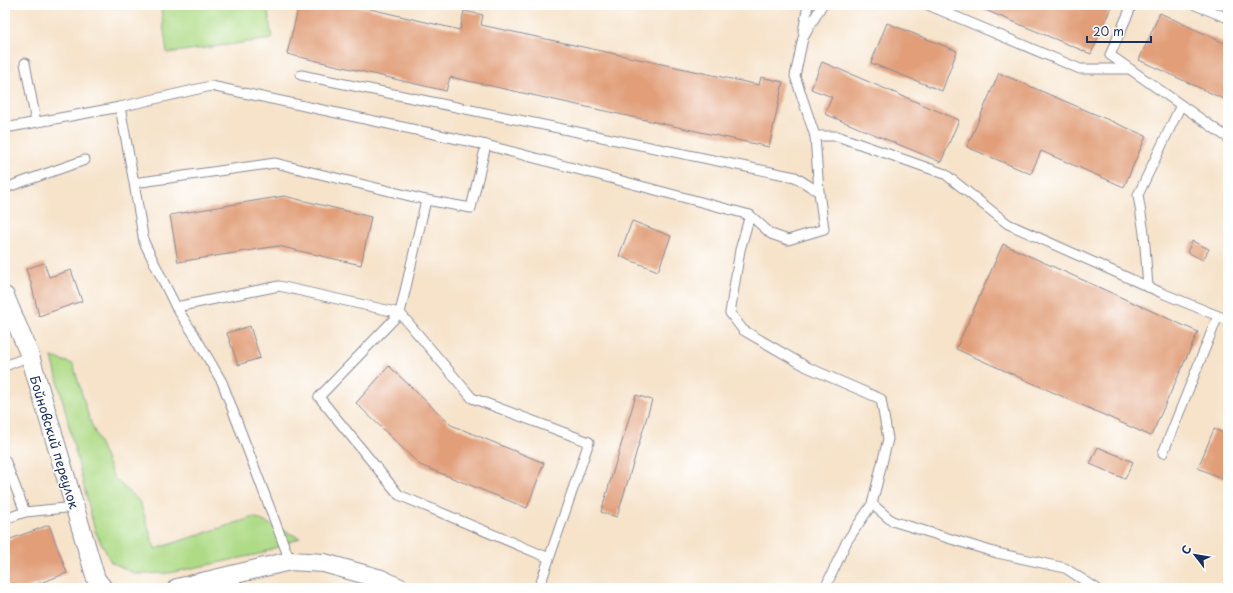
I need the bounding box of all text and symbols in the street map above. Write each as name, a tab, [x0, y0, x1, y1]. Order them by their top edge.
scale bar	[1087, 18, 1151, 44]
text: 20 m	[1093, 22, 1124, 40]
street label: Бойновский переулок	[26, 373, 84, 511]
north arrow	[1175, 535, 1215, 575]
text: С	[1177, 542, 1195, 558]

